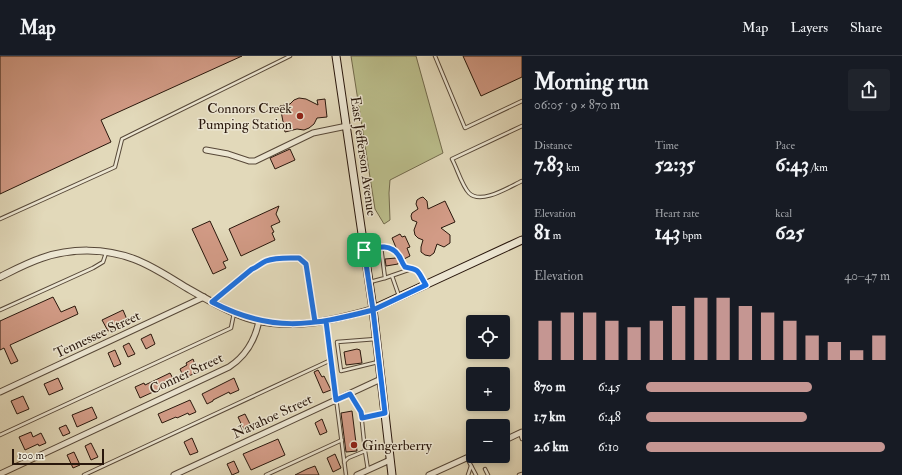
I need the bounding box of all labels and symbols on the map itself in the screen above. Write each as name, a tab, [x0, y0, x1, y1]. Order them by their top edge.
street label: East Jefferson Avenue	[347, 95, 380, 217]
place label: Connors Creek Pumping Station	[198, 100, 292, 134]
marker: Connors Creek Pumping Station	[295, 111, 305, 121]
pin	[347, 233, 381, 267]
street label: Tennessee Street	[52, 307, 143, 362]
street label: Conner Street	[147, 349, 226, 398]
street label: Navahoe Street	[230, 390, 315, 442]
place label: Gingerberry	[362, 437, 433, 455]
marker: Gingerberry	[349, 440, 359, 450]
scale bar	[12, 447, 104, 466]

